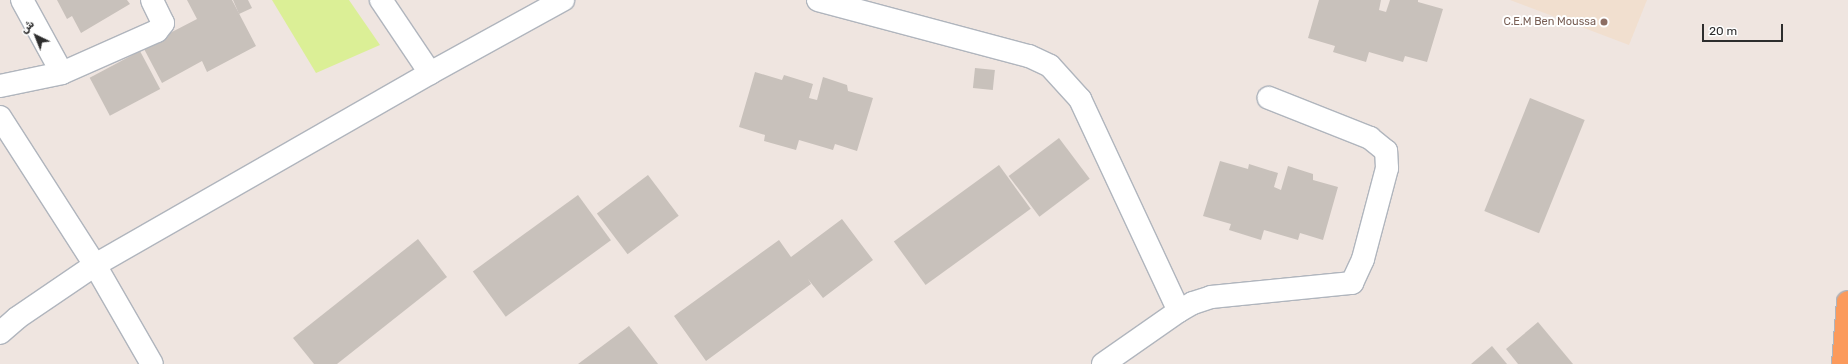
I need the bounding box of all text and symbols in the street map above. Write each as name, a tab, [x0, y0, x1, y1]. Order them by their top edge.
place label: C.E.M Ben Moussa	[1504, 15, 1596, 29]
north arrow	[16, 16, 56, 56]
scale bar	[1704, 16, 1785, 42]
text: ش	[18, 17, 37, 36]
marker: C.E.M Ben Moussa	[1599, 17, 1609, 27]
text: 20 m	[1709, 24, 1737, 38]

